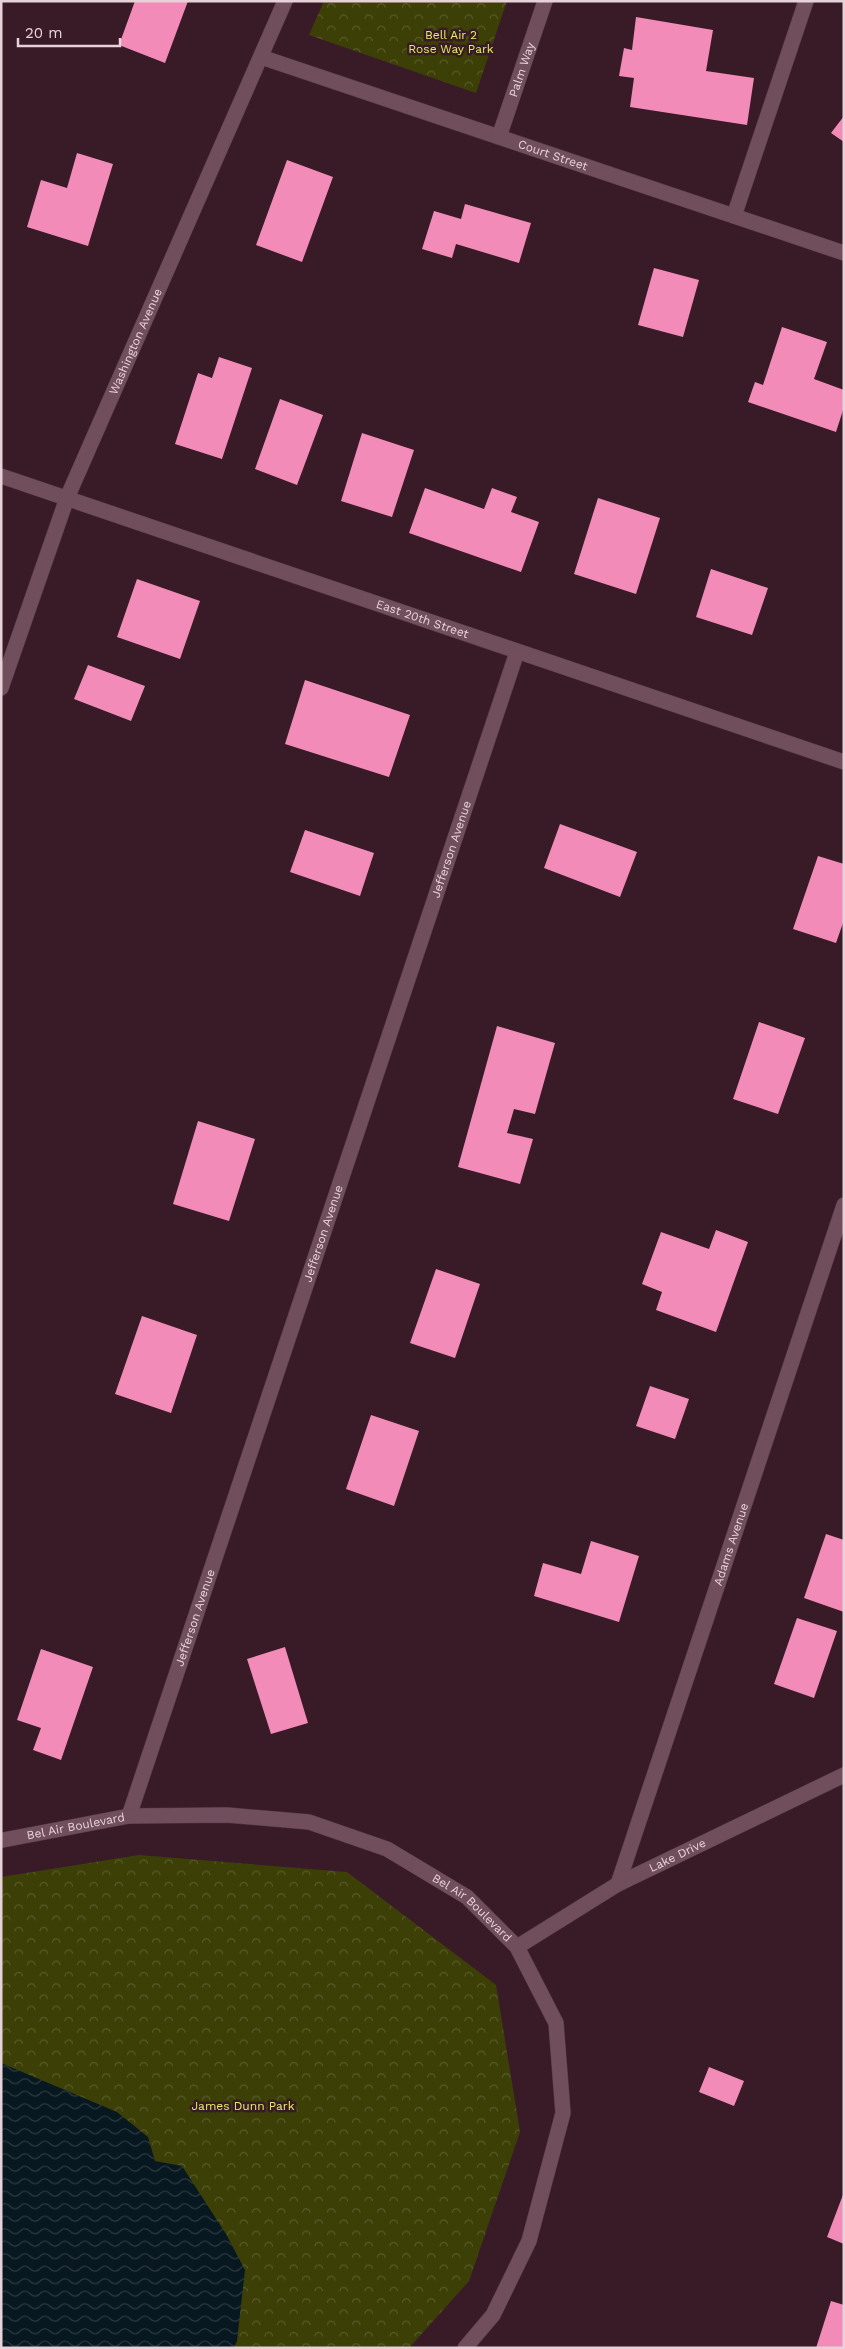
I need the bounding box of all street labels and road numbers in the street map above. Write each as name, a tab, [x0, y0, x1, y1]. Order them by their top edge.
street label: Palm Way	[506, 40, 538, 99]
street label: Court Street	[516, 137, 590, 173]
street label: Washington Avenue	[106, 286, 165, 397]
street label: East 20th Street	[374, 597, 471, 641]
street label: Jefferson Avenue	[429, 799, 474, 900]
street label: Jefferson Avenue	[300, 1183, 346, 1284]
street label: Adams Avenue	[711, 1501, 751, 1587]
street label: Jefferson Avenue	[172, 1567, 218, 1668]
street label: Bel Air Boulevard	[25, 1810, 126, 1842]
street label: Lake Drive	[647, 1836, 708, 1875]
street label: Bel Air Boulevard	[430, 1871, 515, 1945]

